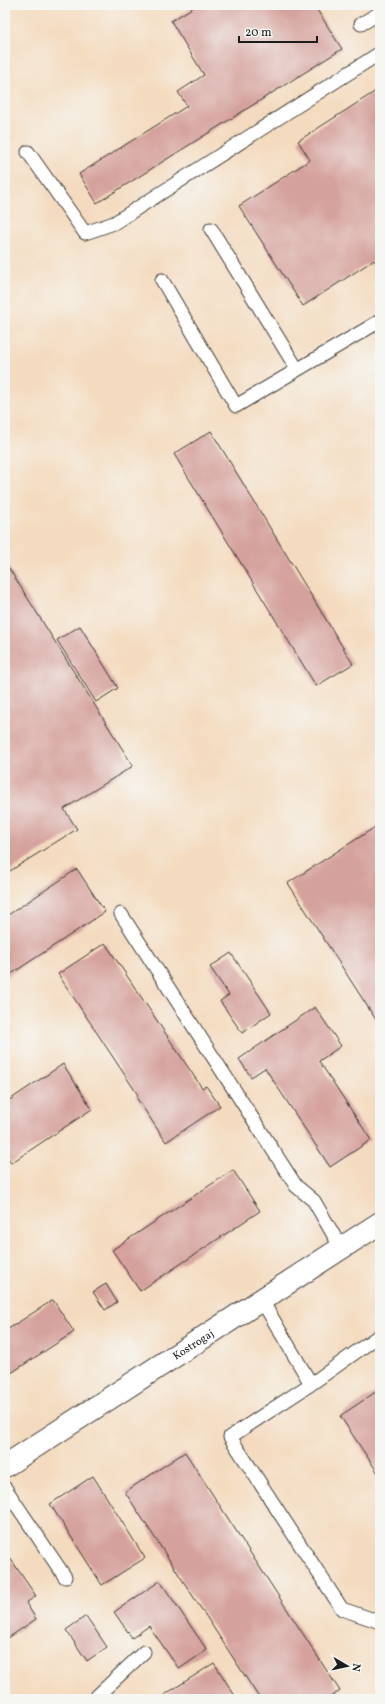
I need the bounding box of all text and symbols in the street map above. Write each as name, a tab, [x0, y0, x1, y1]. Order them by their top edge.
scale bar	[239, 18, 317, 44]
text: 20 m	[245, 25, 272, 41]
street label: Kostrogaj	[170, 1327, 217, 1364]
north arrow	[327, 1646, 367, 1686]
text: N	[347, 1662, 363, 1672]

